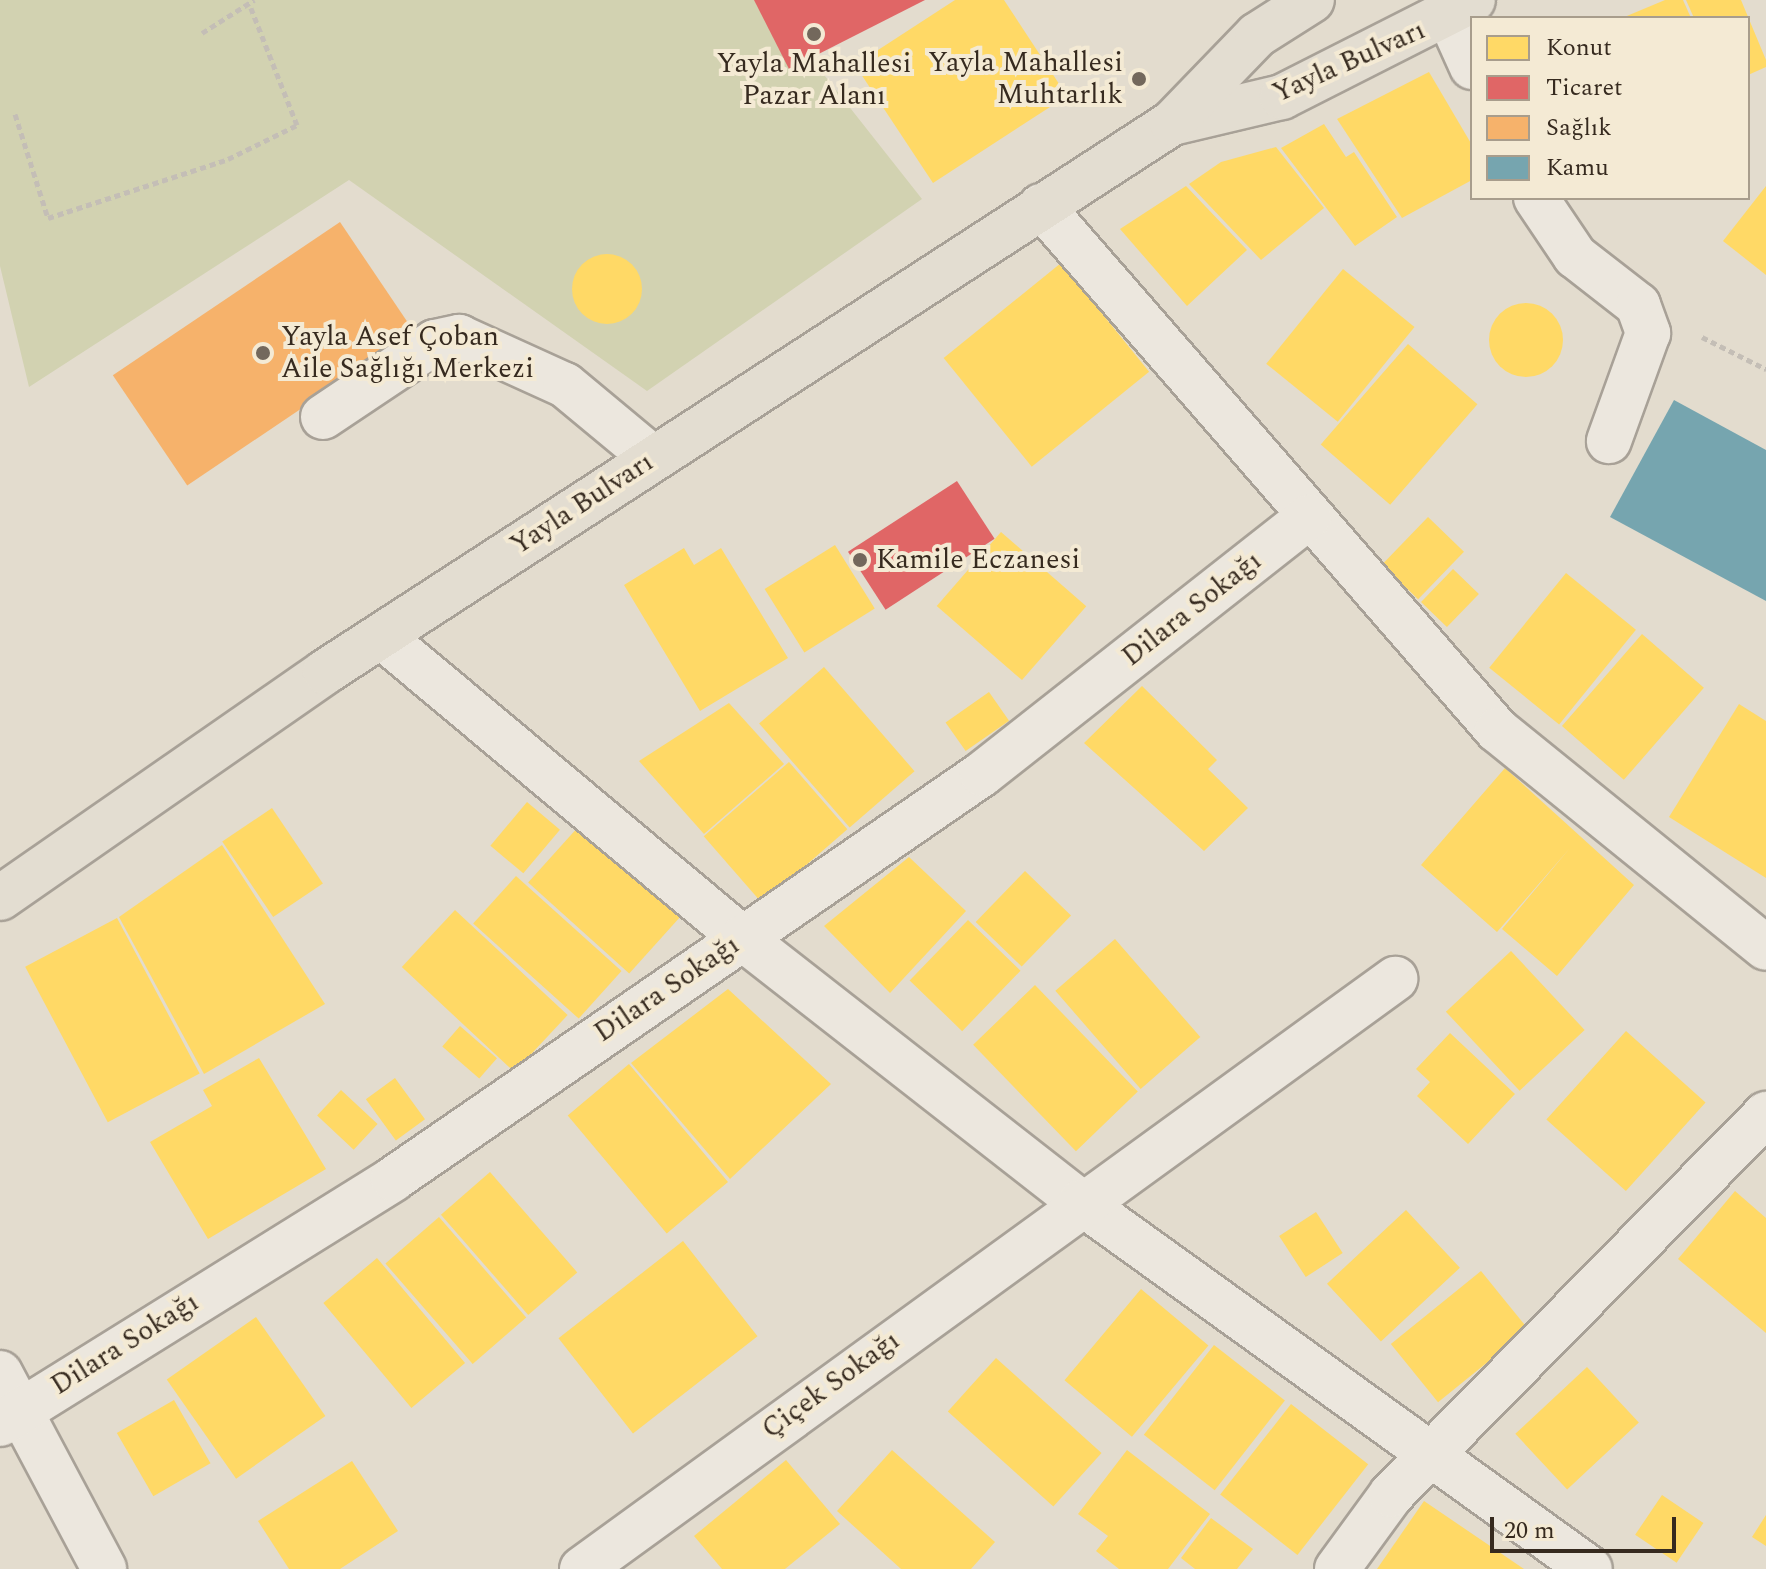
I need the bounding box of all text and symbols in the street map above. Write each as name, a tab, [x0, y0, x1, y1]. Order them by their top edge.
street label: Yayla Bulvarı	[1268, 13, 1430, 111]
legend	[1470, 16, 1750, 200]
marker: Yayla Mahallesi Pazar Alanı	[805, 25, 823, 43]
text: Konut	[1546, 30, 1612, 66]
place label: Yayla Mahallesi Muhtarlık	[928, 46, 1123, 112]
place label: Yayla Mahallesi Pazar Alanı	[716, 47, 912, 113]
marker: Yayla Mahallesi Muhtarlık	[1130, 70, 1148, 88]
text: Ticaret	[1546, 70, 1623, 106]
text: Sağlık	[1546, 110, 1612, 146]
text: Kamu	[1546, 150, 1609, 186]
place label: Yayla Asef Çoban Aile Sağlığı Merkezi	[281, 320, 534, 386]
marker: Yayla Asef Çoban Aile Sağlığı Merkezi	[252, 342, 274, 364]
street label: Yayla Bulvarı	[504, 445, 660, 563]
place label: Kamile Eczanesi	[876, 543, 1080, 577]
street label: Dilara Sokağı	[1116, 544, 1268, 674]
marker: Kamile Eczanesi	[851, 551, 869, 569]
street label: Dilara Sokağı	[588, 928, 746, 1050]
street label: Dilara Sokağı	[45, 1285, 205, 1403]
street label: Çiçek Sokağı	[756, 1324, 906, 1446]
scale bar	[1494, 1501, 1680, 1551]
text: 20 m	[1504, 1513, 1555, 1549]

